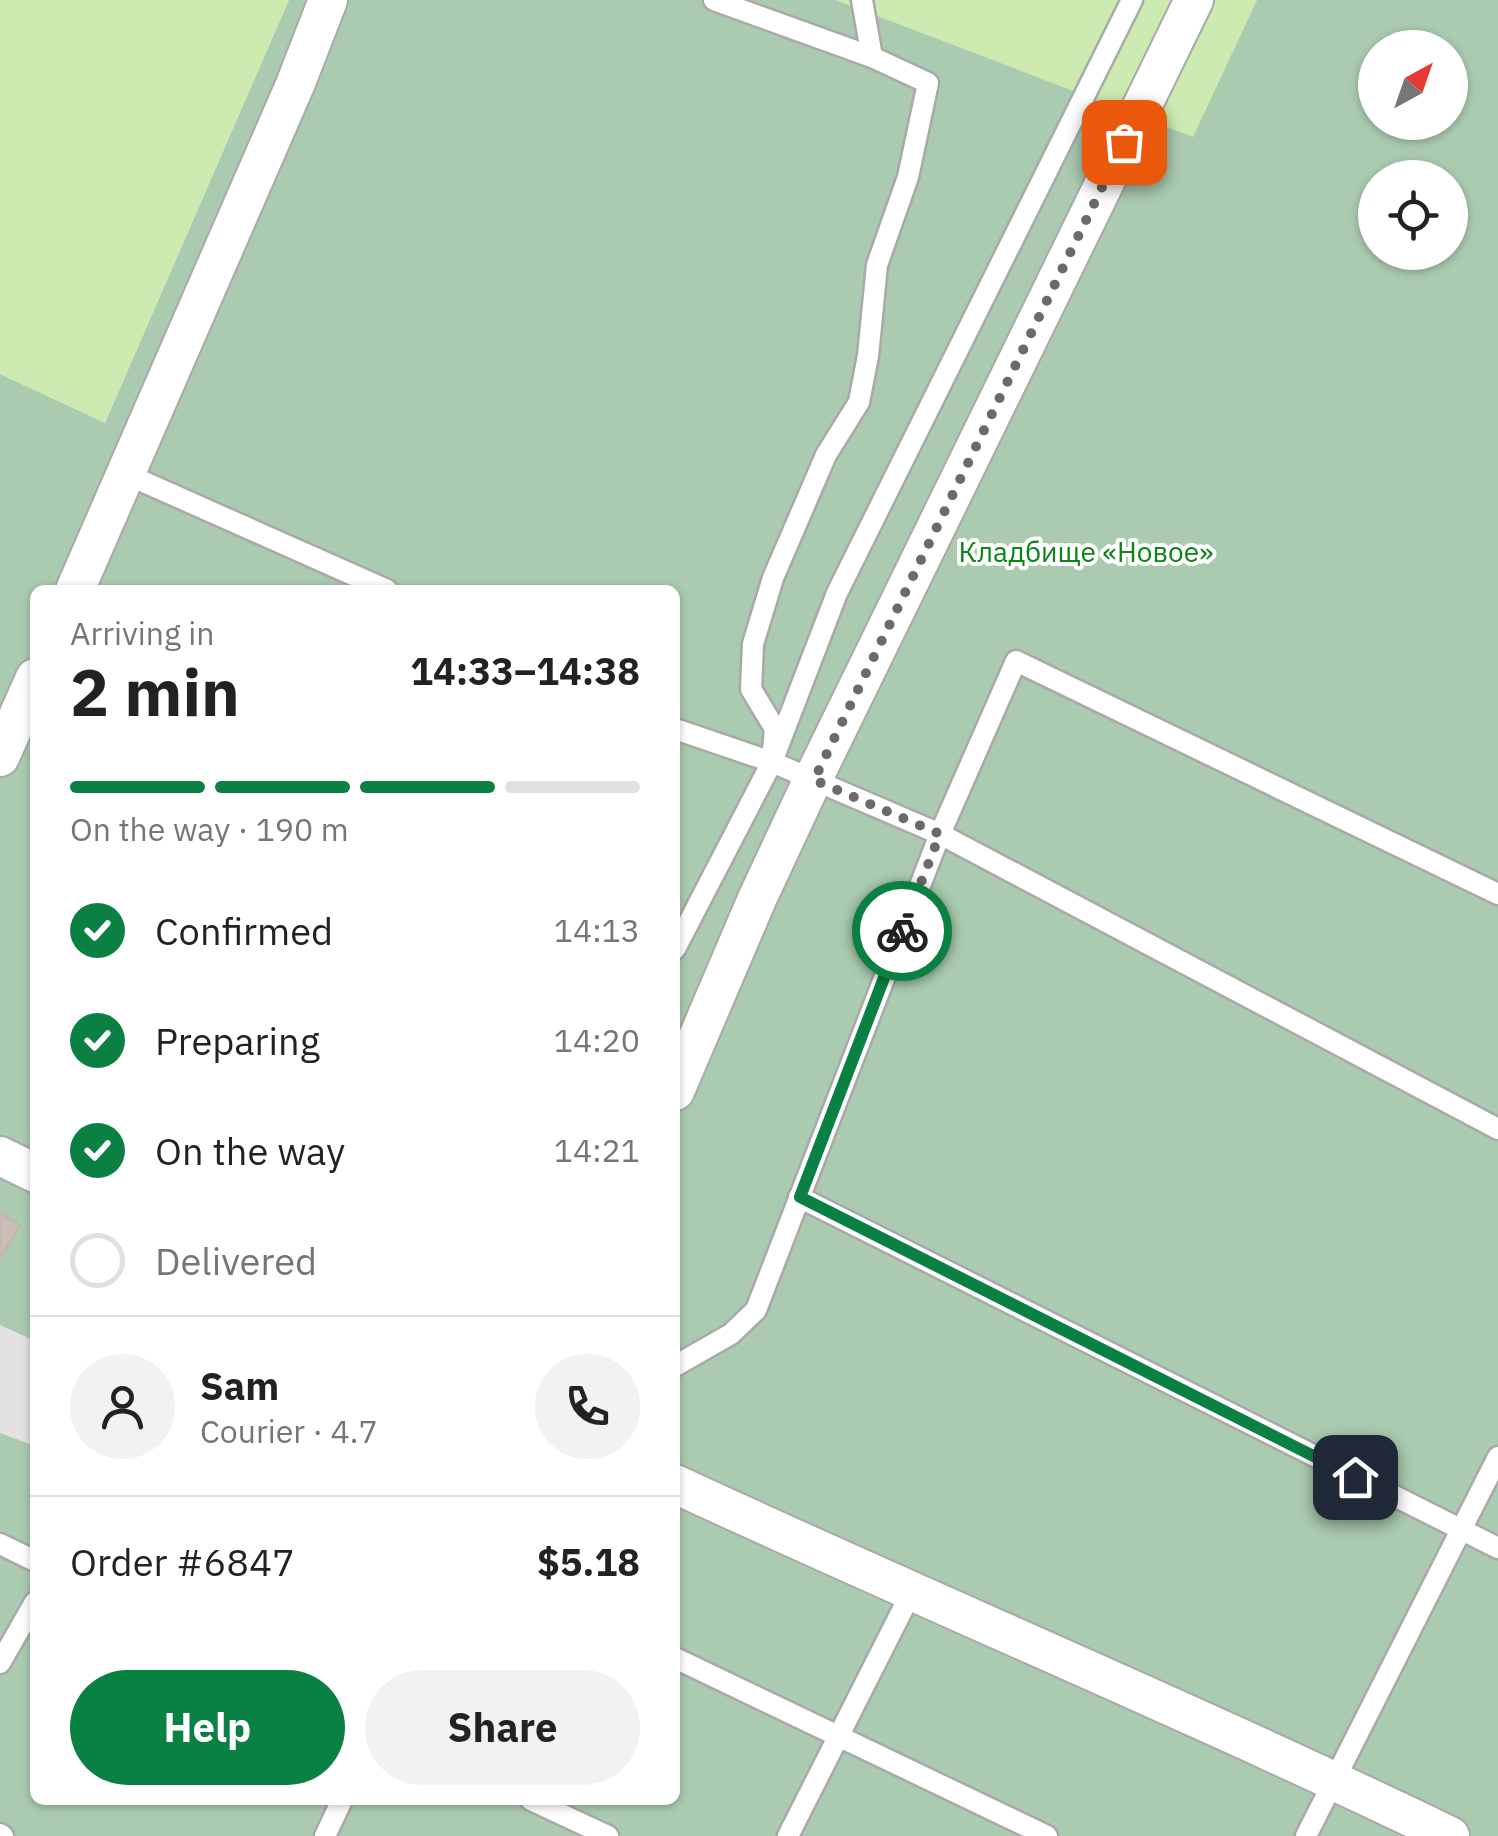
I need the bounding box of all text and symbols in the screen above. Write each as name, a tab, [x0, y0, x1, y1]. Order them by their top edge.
north arrow	[1358, 30, 1468, 140]
map controls	[1358, 30, 1468, 270]
pin	[1082, 100, 1167, 185]
icon: bag	[1097, 115, 1152, 170]
button: locate	[1358, 160, 1468, 270]
park label: Кладбище «Новое»	[959, 533, 1213, 570]
text: Arriving in	[70, 612, 215, 654]
text: 14:33–14:38	[410, 646, 640, 695]
text: 2 min	[70, 649, 240, 734]
text: On the way · 190 m	[70, 808, 349, 850]
courier	[852, 881, 952, 981]
icon: check	[70, 903, 125, 958]
icon: bike	[875, 904, 930, 959]
text: Confirmed	[155, 906, 333, 955]
text: 14:13	[554, 909, 640, 951]
icon: check	[70, 1013, 125, 1068]
text: Preparing	[155, 1016, 320, 1065]
text: 14:20	[554, 1019, 640, 1061]
icon: check	[70, 1123, 125, 1178]
text: On the way	[155, 1126, 345, 1175]
text: 14:21	[554, 1129, 640, 1171]
text: Delivered	[155, 1236, 317, 1285]
button: person	[70, 1354, 175, 1459]
button: phone	[535, 1354, 640, 1459]
text: Sam	[200, 1361, 279, 1410]
text: Courier · 4.7	[200, 1410, 378, 1452]
pin	[1313, 1435, 1398, 1520]
icon: home	[1328, 1450, 1383, 1505]
text: Order #6847	[70, 1537, 295, 1586]
text: $5.18	[537, 1537, 640, 1586]
button: Help	[70, 1670, 345, 1785]
button: Share	[365, 1670, 640, 1785]

